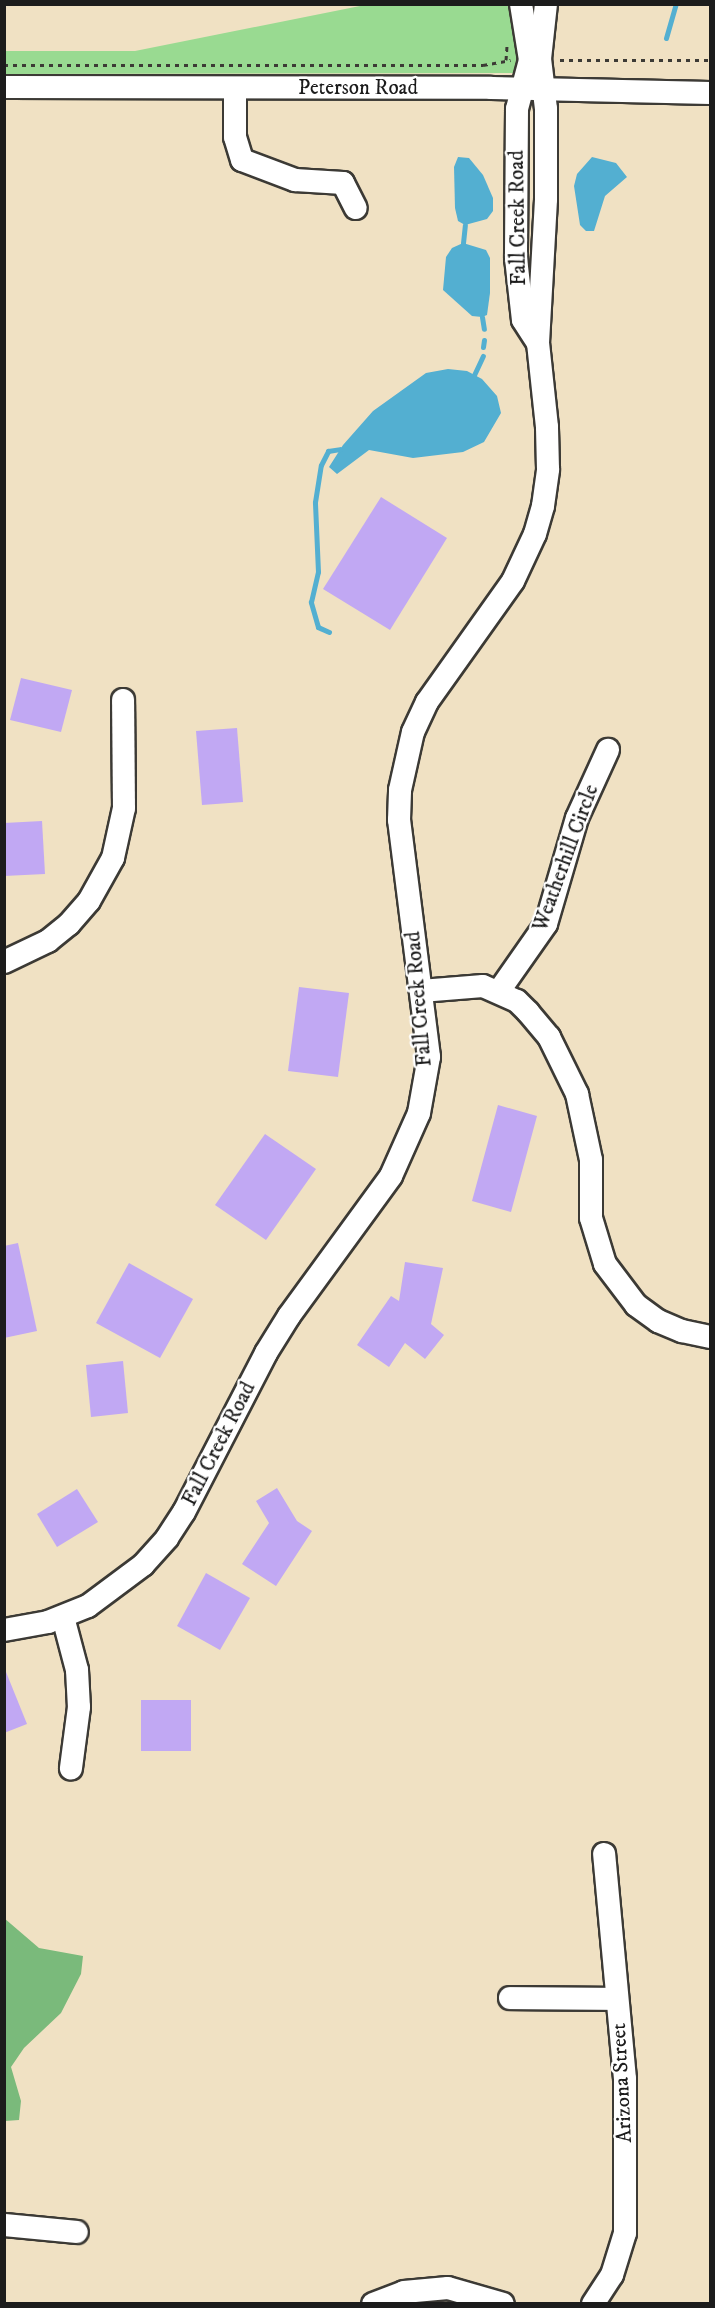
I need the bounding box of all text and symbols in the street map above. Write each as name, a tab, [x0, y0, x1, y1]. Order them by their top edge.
street label: Peterson Road	[298, 75, 418, 101]
street label: Fall Creek Road	[504, 150, 532, 286]
street label: Weatherhill Circle	[528, 781, 604, 935]
street label: Fall Creek Road	[401, 930, 437, 1068]
street label: Fall Creek Road	[177, 1378, 261, 1510]
street label: Arizona Street	[606, 2022, 638, 2144]

